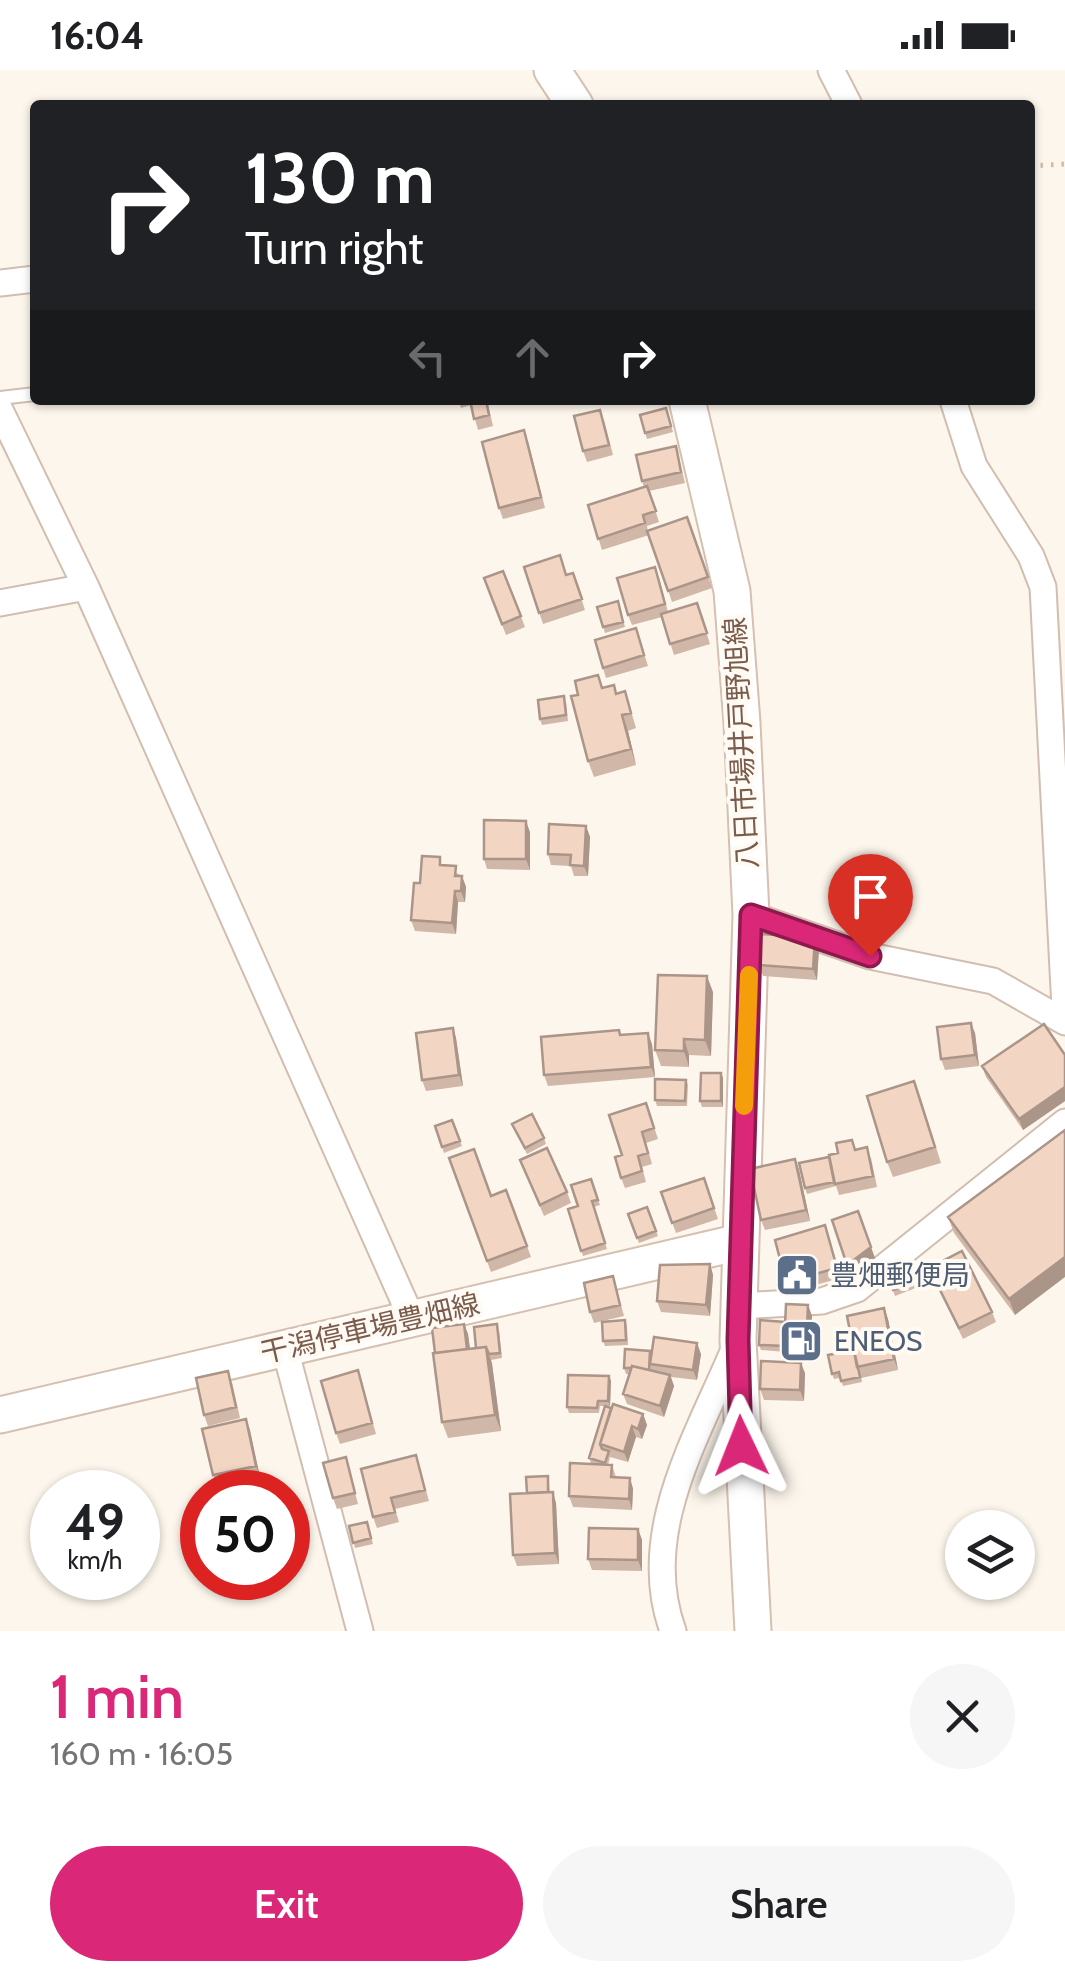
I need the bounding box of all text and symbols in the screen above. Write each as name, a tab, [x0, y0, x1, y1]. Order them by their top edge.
text: 16:04	[50, 12, 144, 59]
text: 130 m	[245, 135, 435, 221]
icon: right	[80, 140, 210, 270]
text: Turn right	[245, 221, 424, 275]
icon: left	[400, 330, 455, 385]
icon: ahead	[505, 330, 560, 385]
icon: right	[610, 330, 665, 385]
street label: 八日市場井戸野旭線	[717, 616, 765, 870]
pin	[828, 854, 913, 957]
icon: arrive	[843, 869, 898, 924]
public building icon: 豊畑郵便局	[774, 1252, 820, 1298]
place label: 豊畑郵便局	[830, 1258, 970, 1292]
street label: 干潟停車場豊畑線	[257, 1286, 483, 1370]
fuel station icon: ENEOS	[778, 1318, 824, 1364]
place label: ENEOS	[834, 1324, 922, 1358]
position arrow	[689, 1394, 793, 1498]
speed limit sign: 50	[180, 1470, 310, 1600]
text: 49	[65, 1492, 125, 1553]
map controls	[945, 1510, 1035, 1600]
button: layers	[945, 1510, 1035, 1600]
text: km/h	[68, 1545, 122, 1575]
text: 1 min	[50, 1660, 184, 1733]
button: close	[910, 1664, 1015, 1769]
text: 160 m · 16:05	[50, 1734, 233, 1773]
button: Exit	[50, 1846, 523, 1961]
button: Share	[543, 1846, 1015, 1961]

